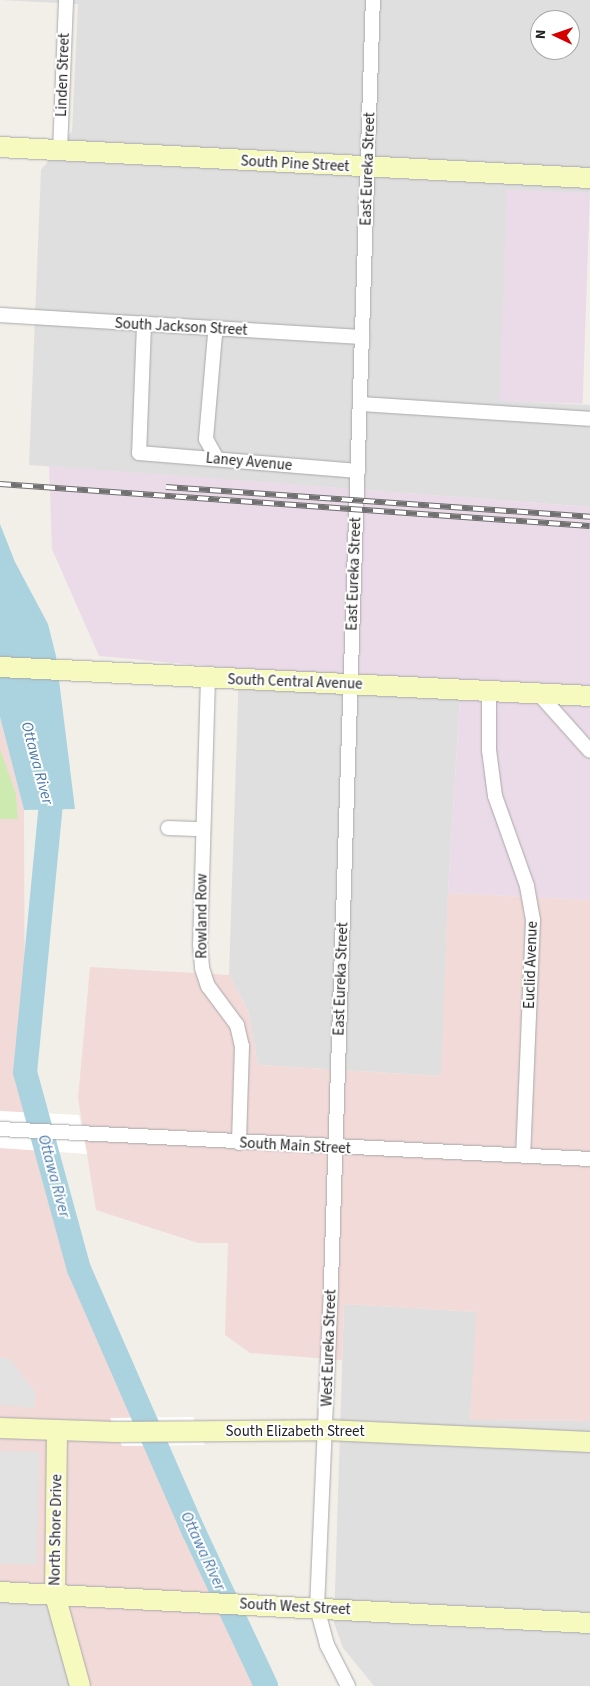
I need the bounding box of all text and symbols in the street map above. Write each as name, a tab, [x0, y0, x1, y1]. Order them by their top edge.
north arrow	[530, 10, 580, 60]
text: N	[531, 29, 551, 39]
street label: Linden Street	[53, 33, 73, 117]
street label: East Eureka Street	[357, 112, 379, 226]
street label: South Pine Street	[240, 152, 350, 176]
street label: South Jackson Street	[114, 315, 248, 339]
street label: Laney Avenue	[205, 449, 293, 475]
street label: East Eureka Street	[343, 517, 365, 631]
street label: South Central Avenue	[227, 671, 363, 693]
water label: Ottawa River	[17, 720, 57, 806]
street label: Rowland Row	[193, 873, 211, 959]
street label: Euclid Avenue	[520, 921, 542, 1009]
street label: East Eureka Street	[330, 922, 352, 1036]
water label: Ottawa River	[34, 1133, 74, 1219]
street label: South Main Street	[239, 1134, 351, 1158]
street label: West Eureka Street	[318, 1289, 340, 1407]
street label: South Elizabeth Street	[226, 1423, 364, 1441]
street label: North Shore Drive	[46, 1474, 66, 1586]
water label: Ottawa River	[176, 1508, 230, 1594]
street label: South West Street	[239, 1595, 351, 1619]

